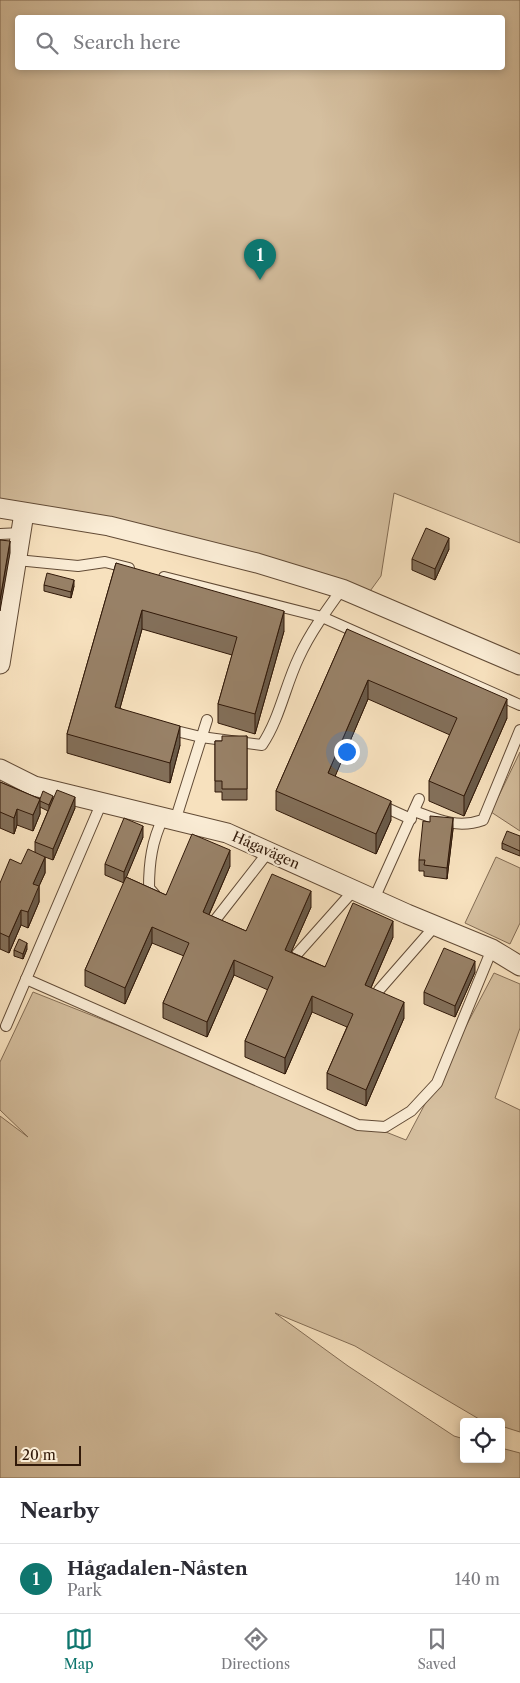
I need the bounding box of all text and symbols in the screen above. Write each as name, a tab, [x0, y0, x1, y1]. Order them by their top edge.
search box	[15, 15, 505, 70]
icon: search	[33, 29, 61, 57]
text: Search here	[73, 31, 181, 54]
pin: 1	[244, 239, 276, 280]
your location	[334, 739, 360, 765]
street label: Hågavägen	[229, 827, 303, 873]
map controls	[460, 1418, 505, 1463]
button: locate	[460, 1418, 505, 1463]
scale bar	[15, 1443, 81, 1466]
text: 20 m	[22, 1446, 56, 1464]
text: Nearby	[20, 1498, 99, 1523]
text: Hågadalen-Nåsten	[67, 1557, 248, 1580]
text: 1	[32, 1569, 40, 1589]
text: 140 m	[455, 1569, 500, 1589]
text: Park	[67, 1580, 102, 1600]
tab: Map	[64, 1625, 94, 1673]
tab: Directions	[221, 1625, 290, 1673]
tab: Saved	[417, 1625, 456, 1673]

